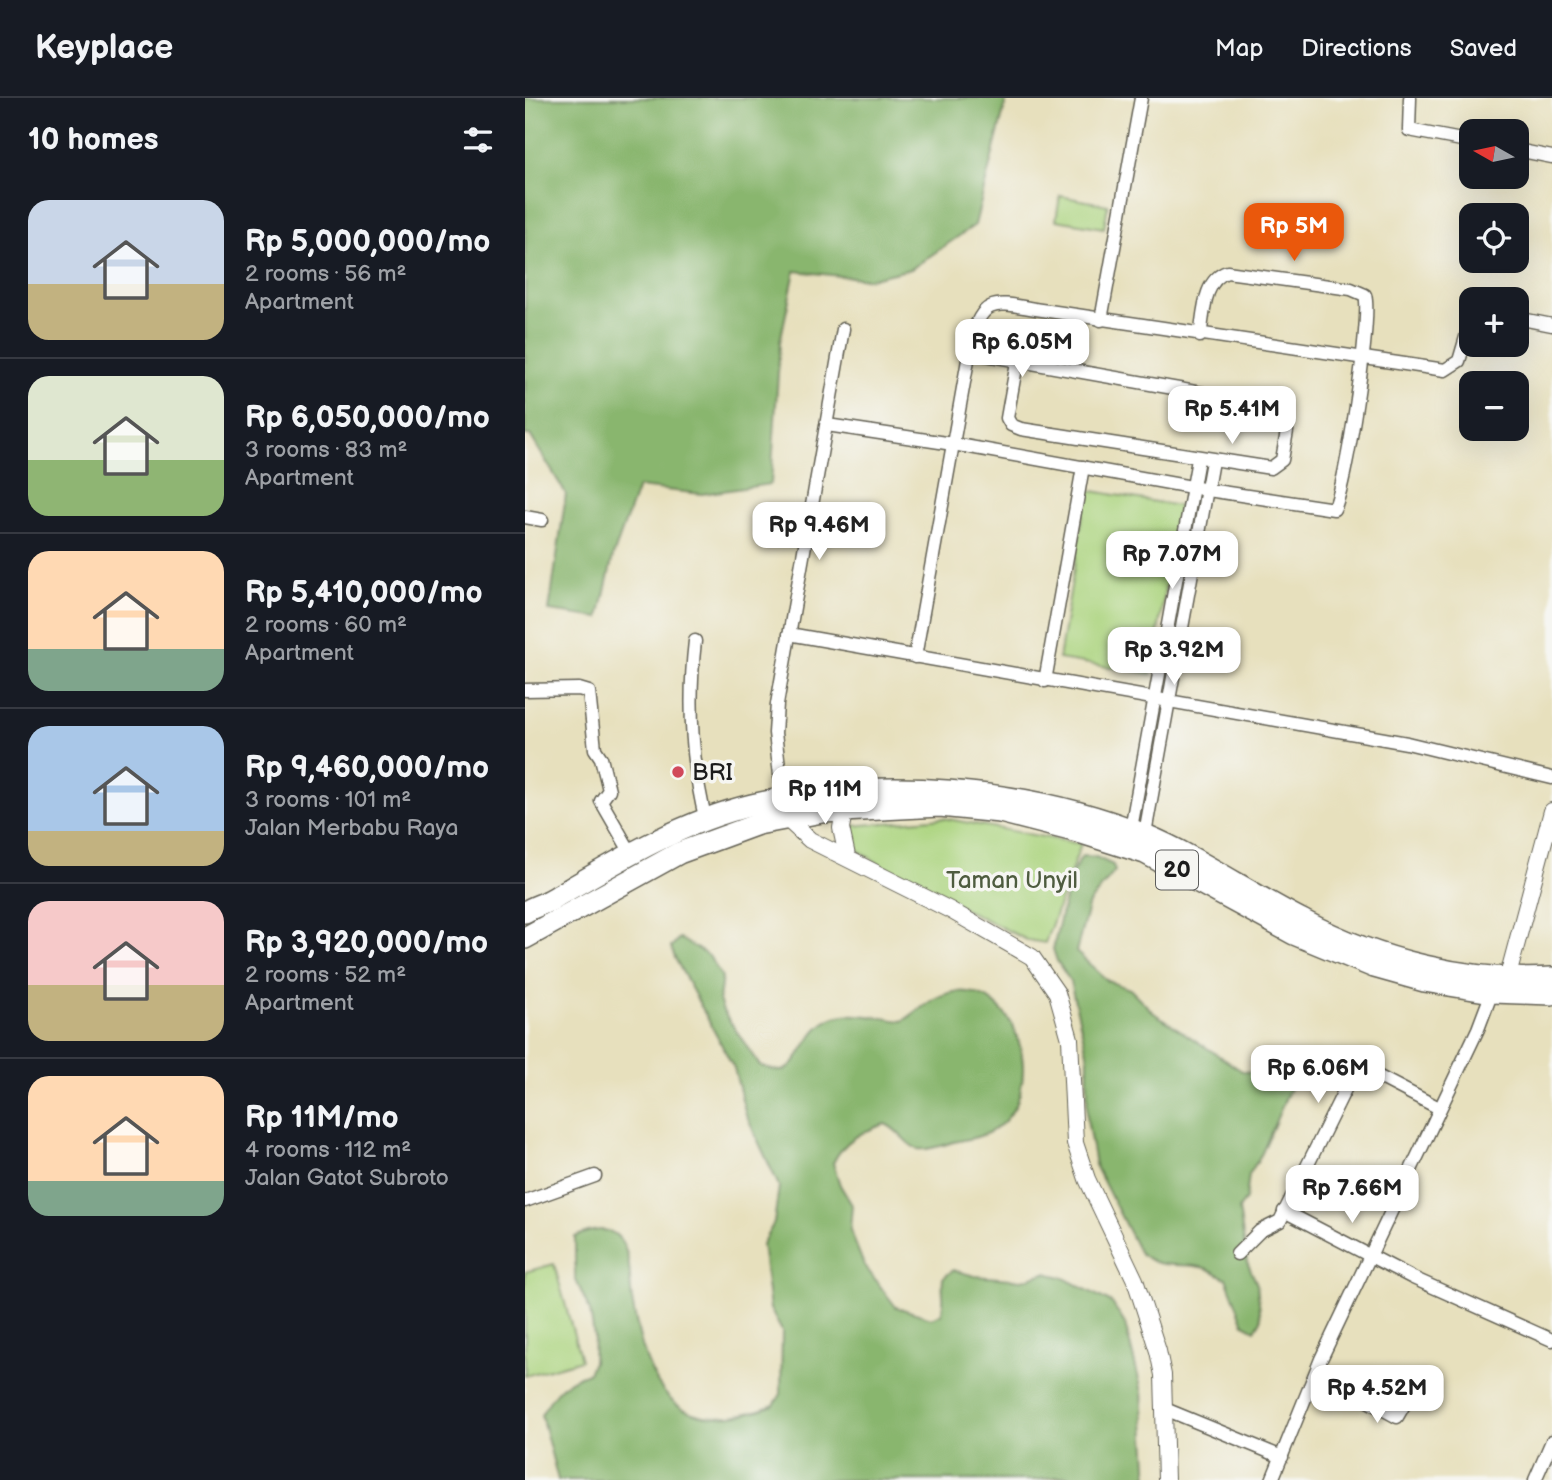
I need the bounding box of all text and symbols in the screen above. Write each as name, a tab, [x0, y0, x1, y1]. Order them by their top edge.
text: Keyplace	[35, 28, 173, 68]
text: Map	[1215, 34, 1263, 63]
text: Directions	[1301, 34, 1412, 63]
text: Saved	[1450, 34, 1517, 63]
north arrow	[1459, 119, 1529, 189]
map controls	[1459, 119, 1529, 441]
icon: filters	[459, 121, 497, 159]
text: 10 homes	[28, 122, 159, 158]
button: locate	[1459, 203, 1529, 273]
pin: Rp 5M	[1245, 204, 1343, 263]
text: Rp 5M	[1260, 212, 1328, 240]
text: Rp 5,000,000/mo	[245, 224, 490, 260]
icon: home	[84, 228, 168, 312]
text: 2 rooms · 56 m²	[245, 260, 407, 288]
button: +	[1459, 287, 1529, 357]
text: Apartment	[245, 288, 354, 316]
pin: Rp 6.05M	[950, 320, 1094, 379]
text: Rp 6.05M	[971, 328, 1073, 356]
button: −	[1459, 371, 1529, 441]
pin: Rp 5.41M	[1160, 386, 1304, 446]
text: Rp 5.41M	[1184, 395, 1280, 423]
text: Rp 6,050,000/mo	[245, 400, 490, 436]
icon: home	[84, 404, 168, 488]
text: 3 rooms · 83 m²	[245, 436, 407, 464]
text: Apartment	[245, 464, 354, 492]
pin: Rp 9.46M	[747, 503, 891, 562]
text: Rp 9.46M	[768, 511, 870, 539]
pin: Rp 7.07M	[1100, 532, 1244, 591]
text: Rp 7.07M	[1122, 540, 1222, 568]
text: Rp 5,410,000/mo	[245, 575, 483, 611]
icon: home	[84, 579, 168, 663]
text: 2 rooms · 60 m²	[245, 611, 407, 639]
pin: Rp 3.92M	[1102, 628, 1246, 687]
text: Rp 3.92M	[1124, 636, 1224, 664]
text: Apartment	[245, 639, 354, 667]
text: Rp 9,460,000/mo	[245, 750, 489, 786]
icon: home	[84, 754, 168, 838]
place label: BRI	[692, 758, 733, 787]
marker: BRI	[670, 764, 686, 780]
pin: Rp 11M	[768, 766, 882, 826]
text: Rp 11M	[788, 775, 862, 803]
text: 3 rooms · 101 m²	[245, 786, 411, 814]
text: Jalan Merbabu Raya	[245, 814, 458, 842]
road number: 20	[1156, 850, 1198, 890]
park label: Taman Unyil	[946, 866, 1078, 895]
text: Rp 3,920,000/mo	[245, 925, 488, 961]
icon: home	[84, 929, 168, 1013]
text: 2 rooms · 52 m²	[245, 961, 406, 989]
text: Apartment	[245, 989, 354, 1017]
pin: Rp 6.06M	[1246, 1046, 1390, 1105]
text: Rp 6.06M	[1267, 1054, 1369, 1082]
text: Rp 11M/mo	[245, 1100, 399, 1136]
icon: home	[84, 1104, 168, 1188]
text: 4 rooms · 112 m²	[245, 1136, 411, 1164]
text: Jalan Gatot Subroto	[245, 1164, 449, 1192]
pin: Rp 7.66M	[1280, 1166, 1424, 1225]
text: Rp 7.66M	[1302, 1174, 1402, 1202]
pin: Rp 4.52M	[1305, 1366, 1449, 1425]
text: Rp 4.52M	[1327, 1374, 1427, 1402]

